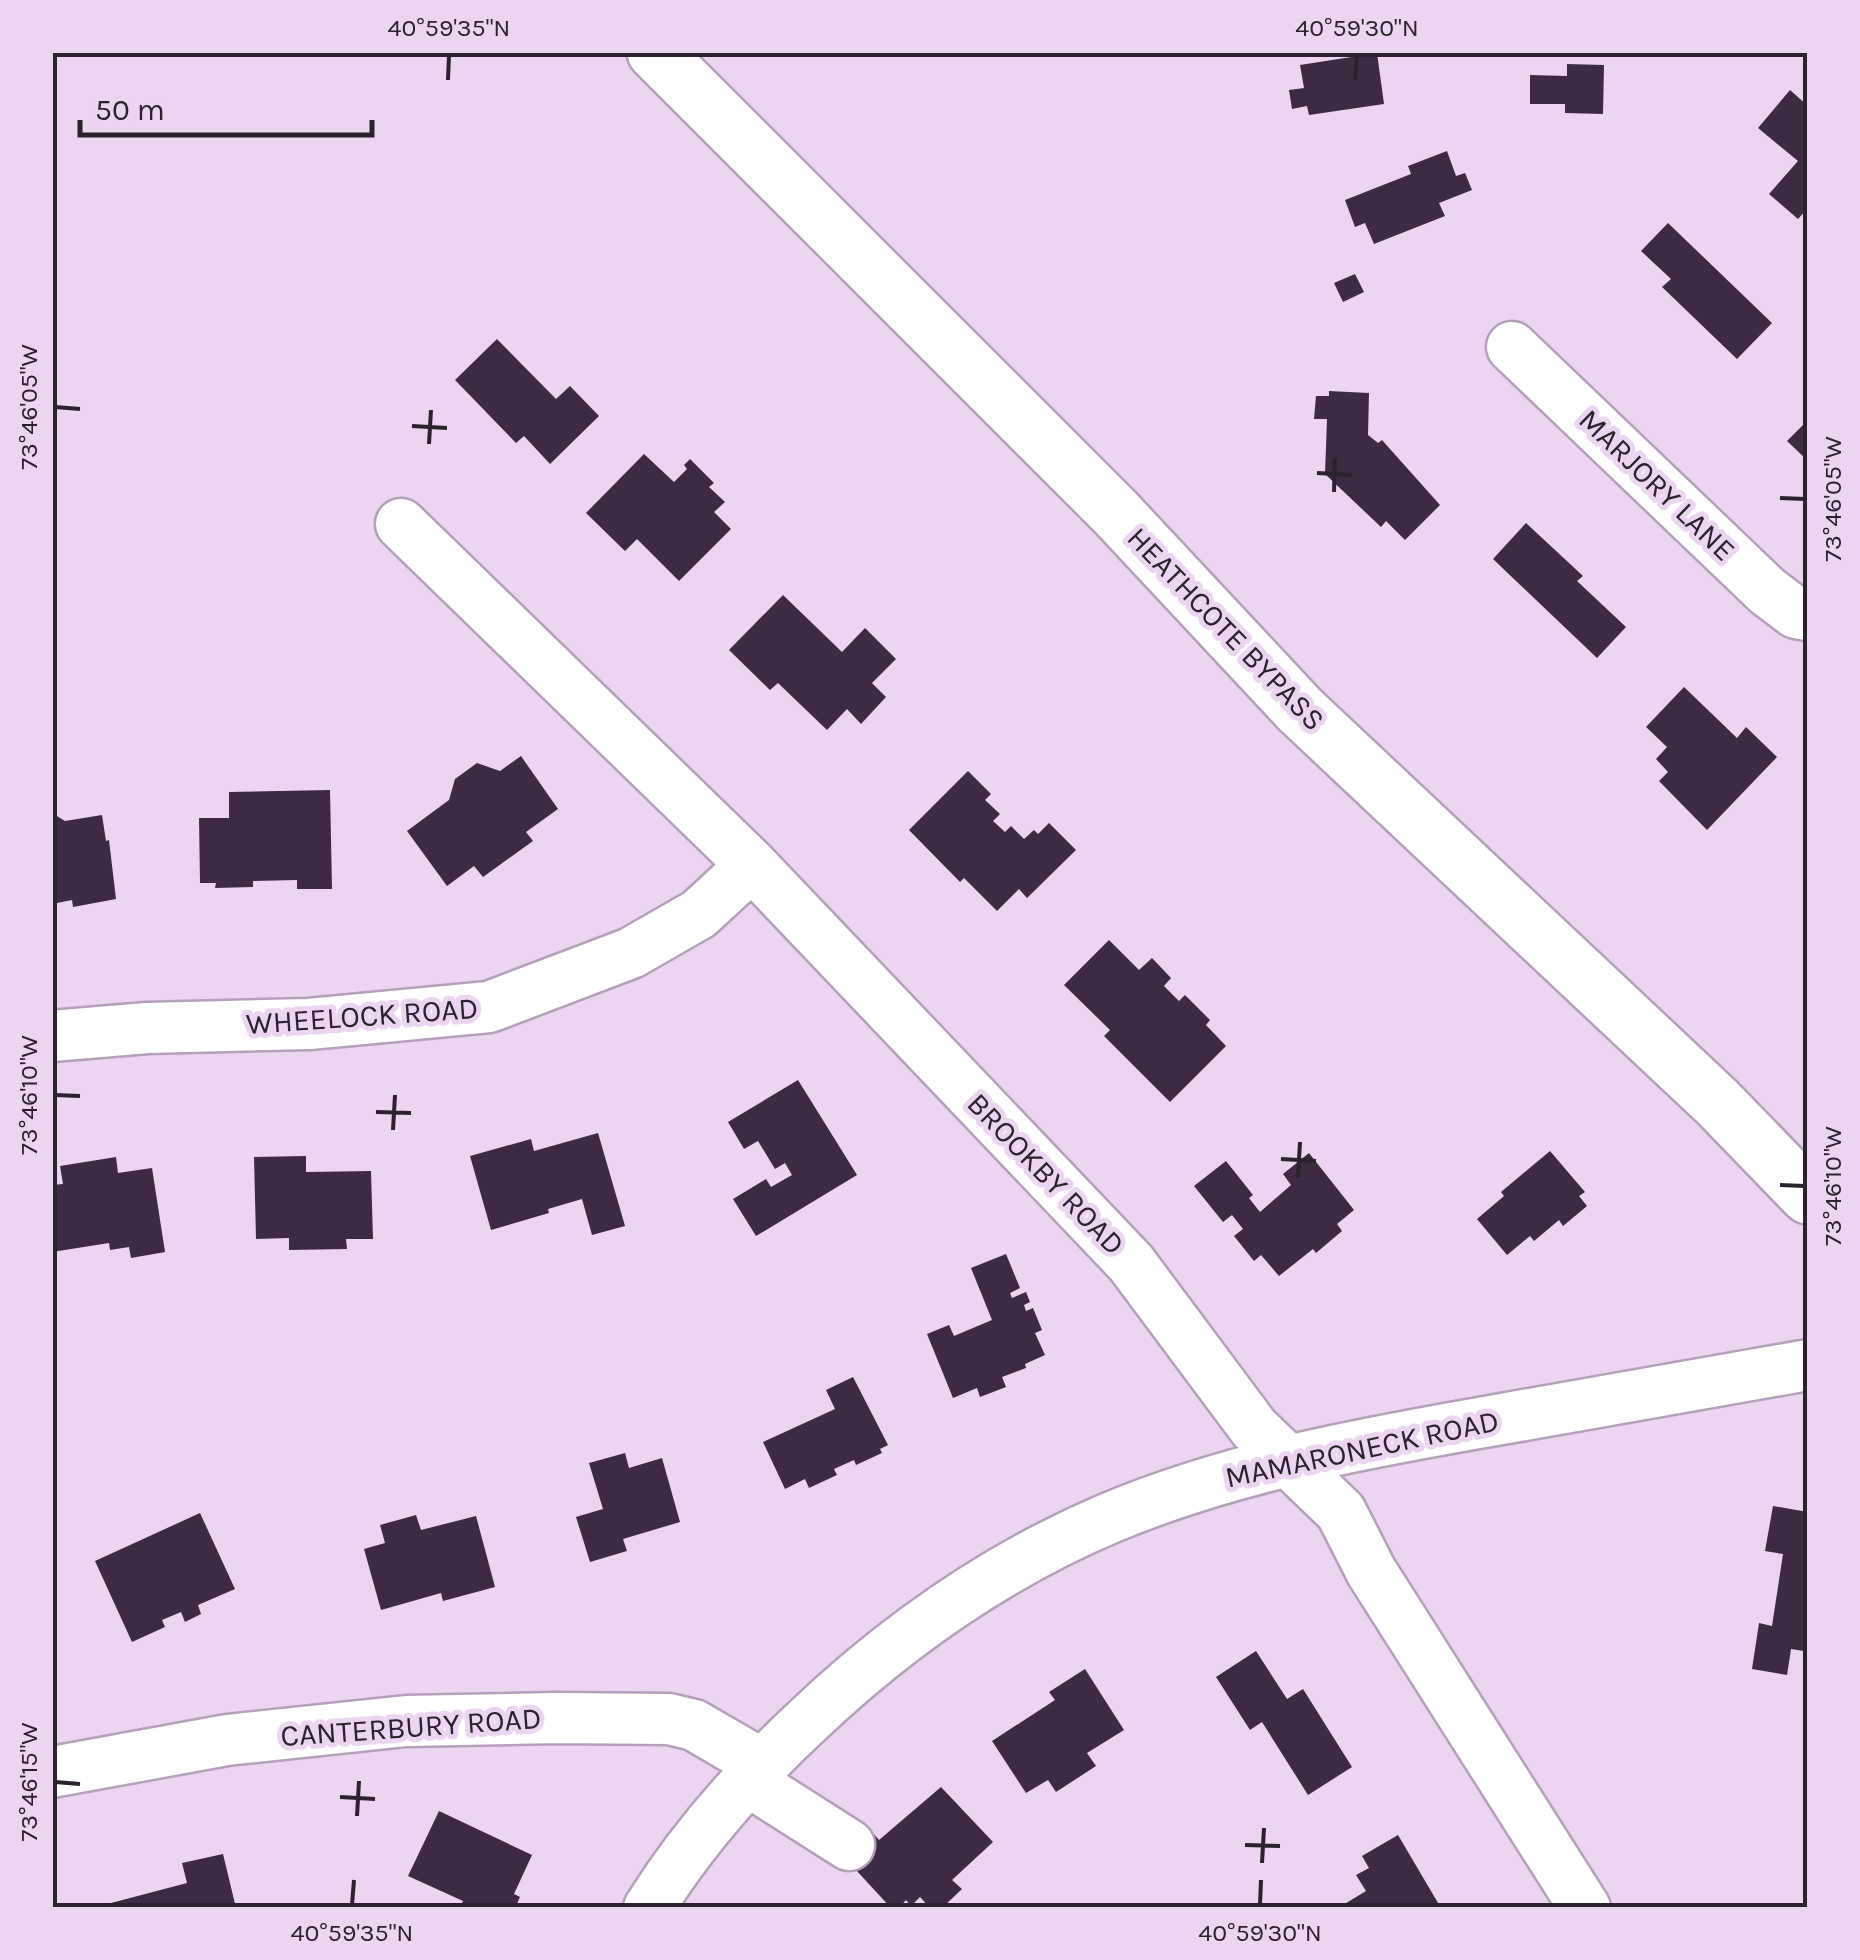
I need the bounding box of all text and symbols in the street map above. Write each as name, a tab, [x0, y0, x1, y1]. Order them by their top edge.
text: 40°59'35"N	[388, 13, 510, 42]
text: 40°59'30"N	[1295, 13, 1419, 42]
scale bar	[80, 75, 372, 137]
text: 50 m	[95, 92, 165, 128]
text: 73°46'05"W	[14, 344, 43, 470]
street label: MARJORY LANE	[1571, 402, 1743, 568]
text: 73°46'05"W	[1818, 436, 1847, 562]
street label: HEATHCOTE BYPASS	[1120, 520, 1332, 738]
street label: WHEELOCK ROAD	[245, 990, 479, 1042]
text: 73°46'10"W	[14, 1035, 43, 1155]
street label: BROOKBY ROAD	[960, 1086, 1132, 1262]
text: 73°46'10"W	[1818, 1126, 1847, 1246]
street label: MAMARONECK ROAD	[1222, 1402, 1502, 1496]
street label: CANTERBURY ROAD	[279, 1700, 543, 1754]
text: 73°46'15"W	[14, 1722, 43, 1842]
text: 40°59'35"N	[291, 1918, 413, 1947]
text: 40°59'30"N	[1198, 1918, 1322, 1947]

